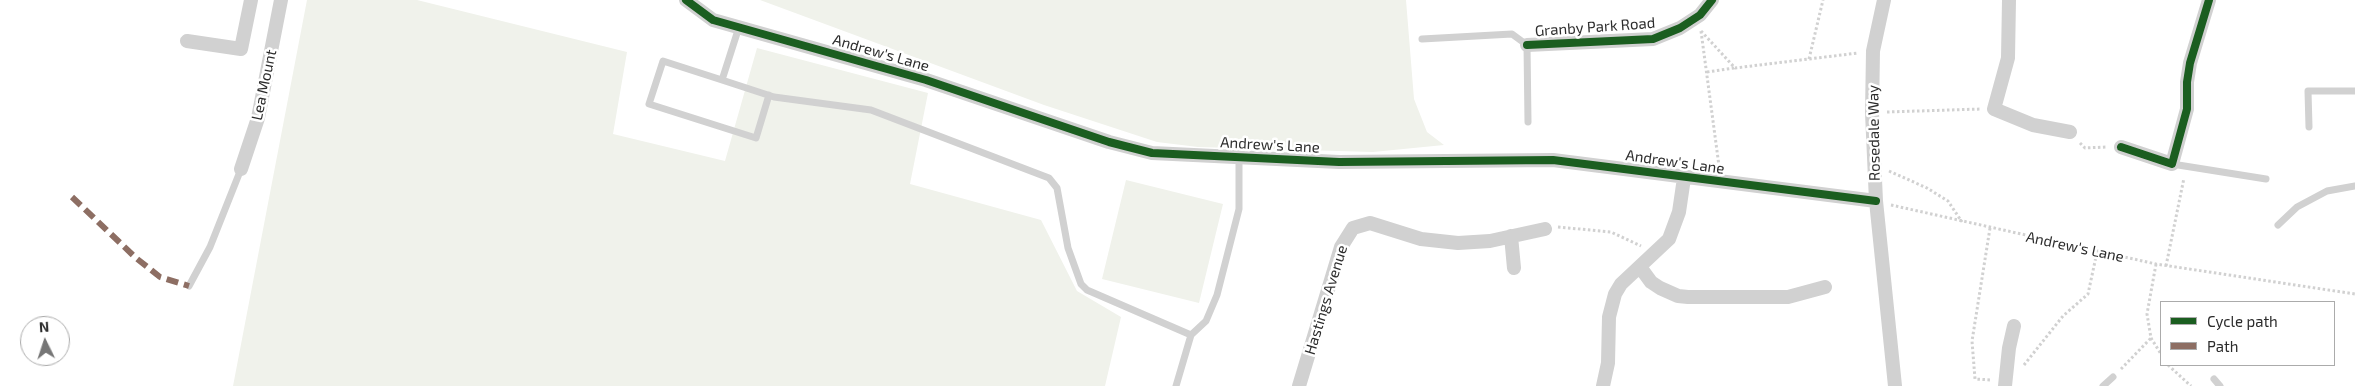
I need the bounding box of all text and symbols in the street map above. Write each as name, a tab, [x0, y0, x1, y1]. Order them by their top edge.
street label: Granby Park Road	[1534, 14, 1656, 40]
street label: Andrew's Lane	[831, 31, 931, 75]
street label: Lea Mount	[248, 48, 280, 122]
street label: Rosedale Way	[1864, 85, 1884, 181]
street label: Andrew's Lane	[1220, 133, 1320, 157]
street label: Andrew's Lane	[1624, 146, 1726, 178]
street label: Andrew's Lane	[2024, 228, 2126, 266]
street label: Hastings Avenue	[1301, 243, 1351, 357]
legend	[2160, 301, 2335, 366]
text: Cycle path	[2207, 312, 2278, 330]
north arrow	[20, 316, 70, 366]
text: N	[38, 318, 50, 335]
text: Path	[2207, 337, 2238, 355]

